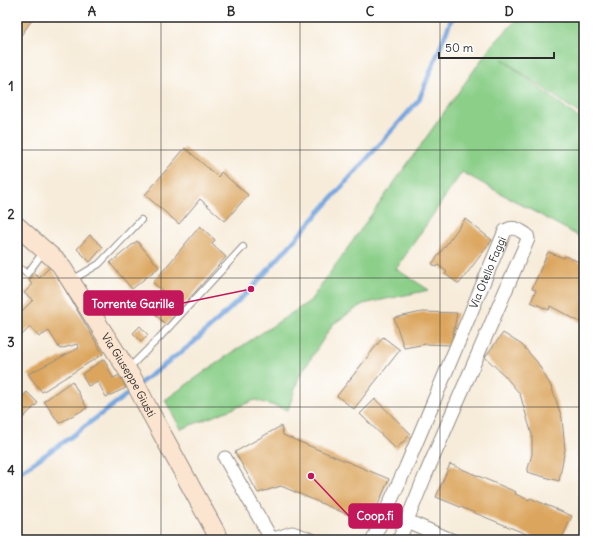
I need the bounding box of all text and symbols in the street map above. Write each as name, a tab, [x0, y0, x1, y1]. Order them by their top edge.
text: A	[88, 3, 97, 20]
text: B	[227, 3, 236, 20]
text: C	[366, 3, 375, 20]
text: D	[504, 3, 514, 20]
scale bar	[439, 34, 554, 60]
text: 50 m	[445, 40, 474, 55]
text: 1	[8, 78, 14, 95]
text: 2	[7, 206, 15, 223]
street label: Via Otello Faggi	[466, 234, 509, 311]
callout: Torrente Garille	[84, 291, 183, 315]
text: Torrente Garille	[91, 296, 175, 311]
street label: Via Giuseppe Giusti	[99, 330, 159, 420]
text: 3	[7, 334, 15, 351]
text: 4	[7, 462, 15, 479]
callout: Coop.fi	[349, 504, 402, 528]
text: Coop.fi	[356, 508, 394, 524]

